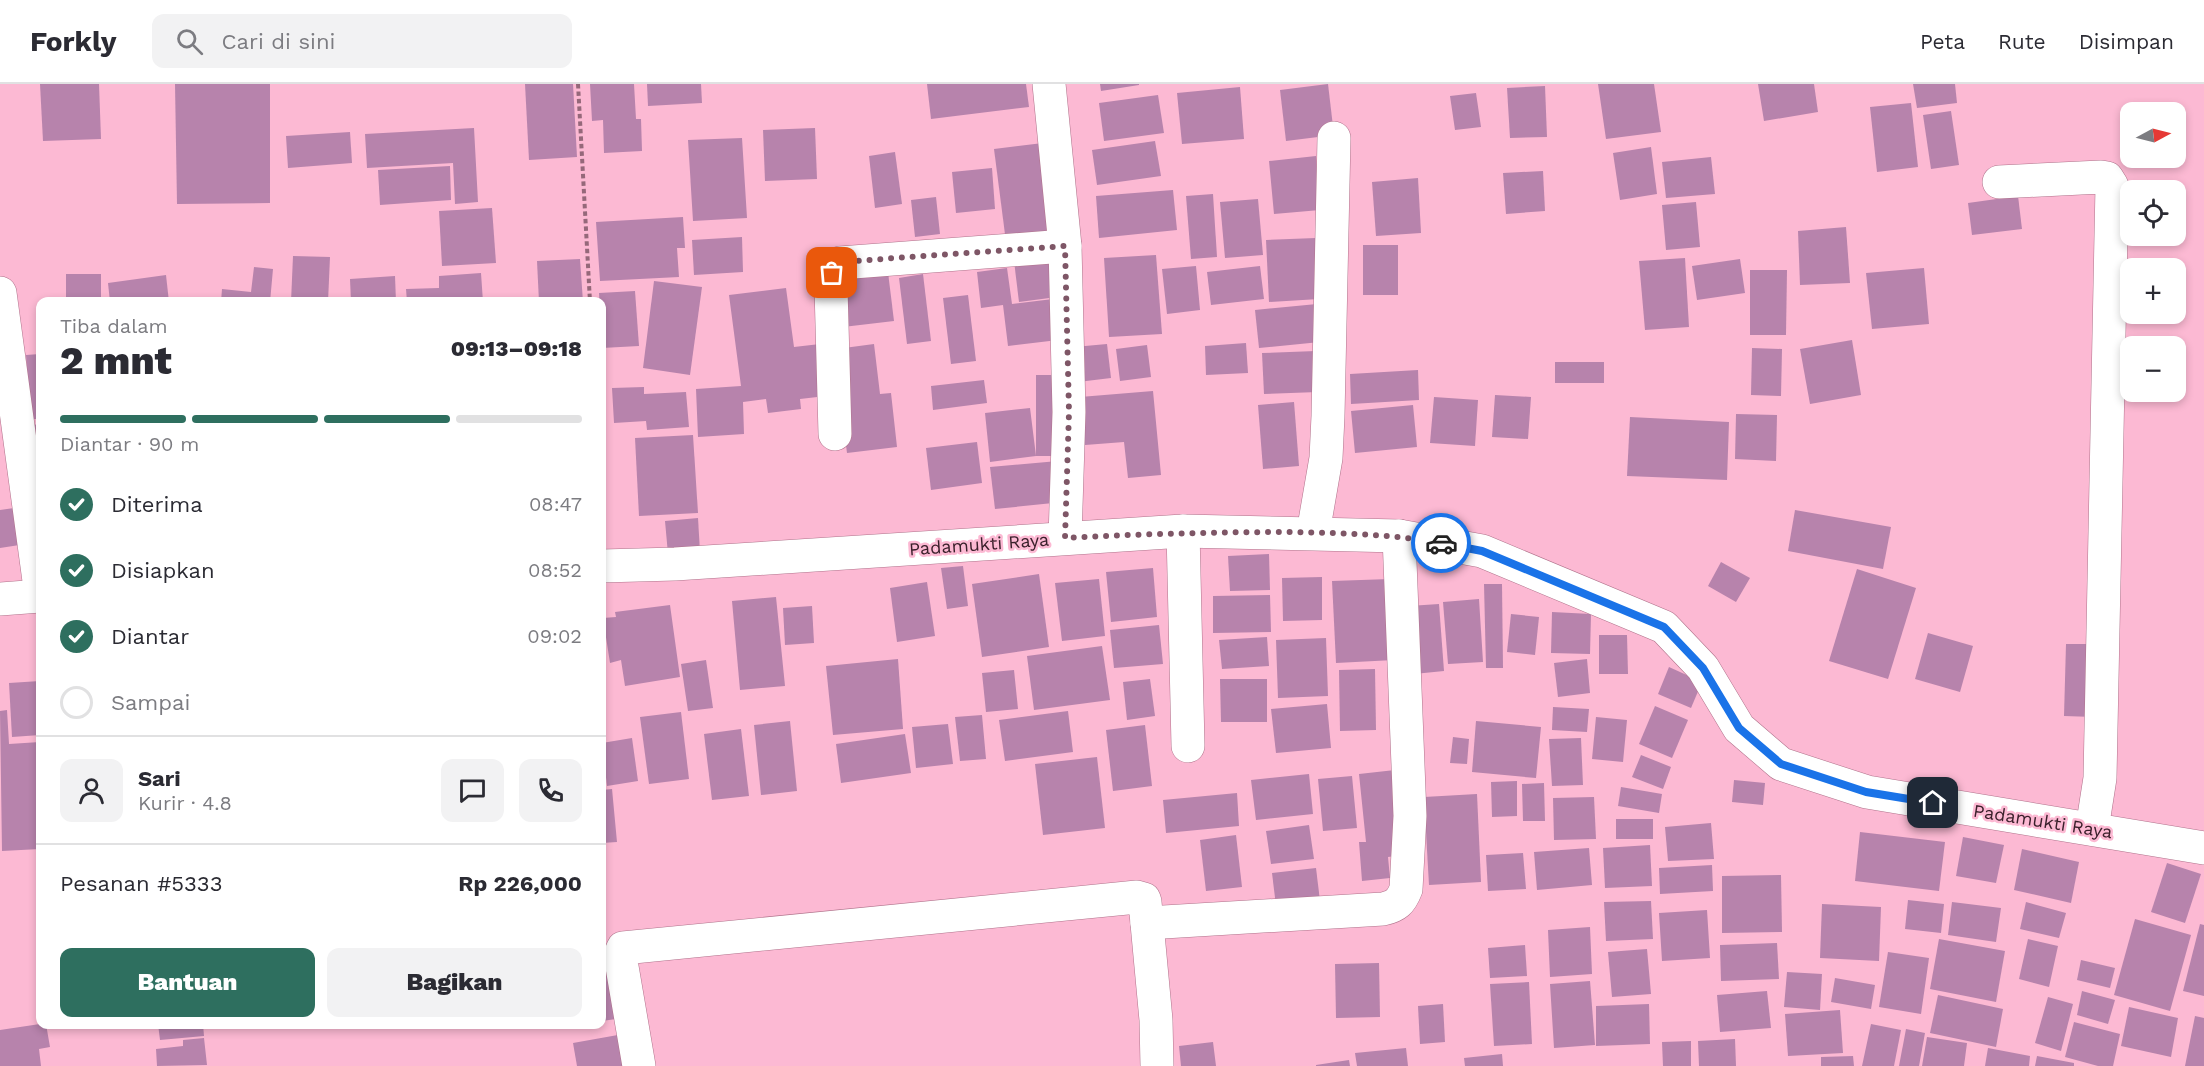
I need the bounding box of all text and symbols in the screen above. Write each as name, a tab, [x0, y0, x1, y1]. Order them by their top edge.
search box	[152, 14, 572, 68]
text: Forkly	[30, 25, 116, 58]
icon: search	[173, 25, 206, 58]
text: Cari di sini	[221, 29, 335, 54]
text: Peta	[1920, 29, 1965, 54]
text: Rute	[1998, 29, 2046, 54]
text: Disimpan	[2079, 29, 2174, 54]
north arrow	[2120, 102, 2186, 168]
map controls	[2120, 102, 2186, 402]
button: locate	[2120, 180, 2186, 246]
pin	[806, 247, 857, 298]
icon: bag	[815, 256, 848, 289]
button: +	[2120, 258, 2186, 324]
text: Tiba dalam	[60, 314, 168, 338]
text: 09:13–09:18	[451, 336, 582, 361]
button: −	[2120, 336, 2186, 402]
text: 2 mnt	[60, 338, 172, 383]
text: Diantar · 90 m	[60, 432, 199, 456]
icon: check	[60, 488, 93, 521]
text: Diterima	[111, 492, 203, 517]
text: 08:47	[529, 492, 582, 516]
courier	[1411, 513, 1471, 573]
icon: car	[1425, 527, 1458, 560]
street label: Padamukti Raya	[908, 529, 1050, 559]
icon: check	[60, 554, 93, 587]
text: Disiapkan	[111, 558, 215, 583]
text: 08:52	[528, 558, 582, 582]
icon: check	[60, 620, 93, 653]
text: Diantar	[111, 624, 189, 649]
text: 09:02	[527, 624, 582, 648]
text: Sampai	[111, 690, 190, 715]
button: person	[60, 759, 123, 822]
button: chat	[441, 759, 504, 822]
button: phone	[519, 759, 582, 822]
text: Sari	[138, 766, 181, 791]
pin	[1907, 777, 1958, 828]
icon: home	[1916, 786, 1949, 819]
text: Kurir · 4.8	[138, 791, 232, 815]
street label: Padamukti Raya	[1972, 800, 2114, 842]
text: Pesanan #5333	[60, 871, 223, 896]
text: Rp 226,000	[458, 871, 582, 896]
button: Bantuan	[60, 948, 315, 1017]
button: Bagikan	[327, 948, 582, 1017]

